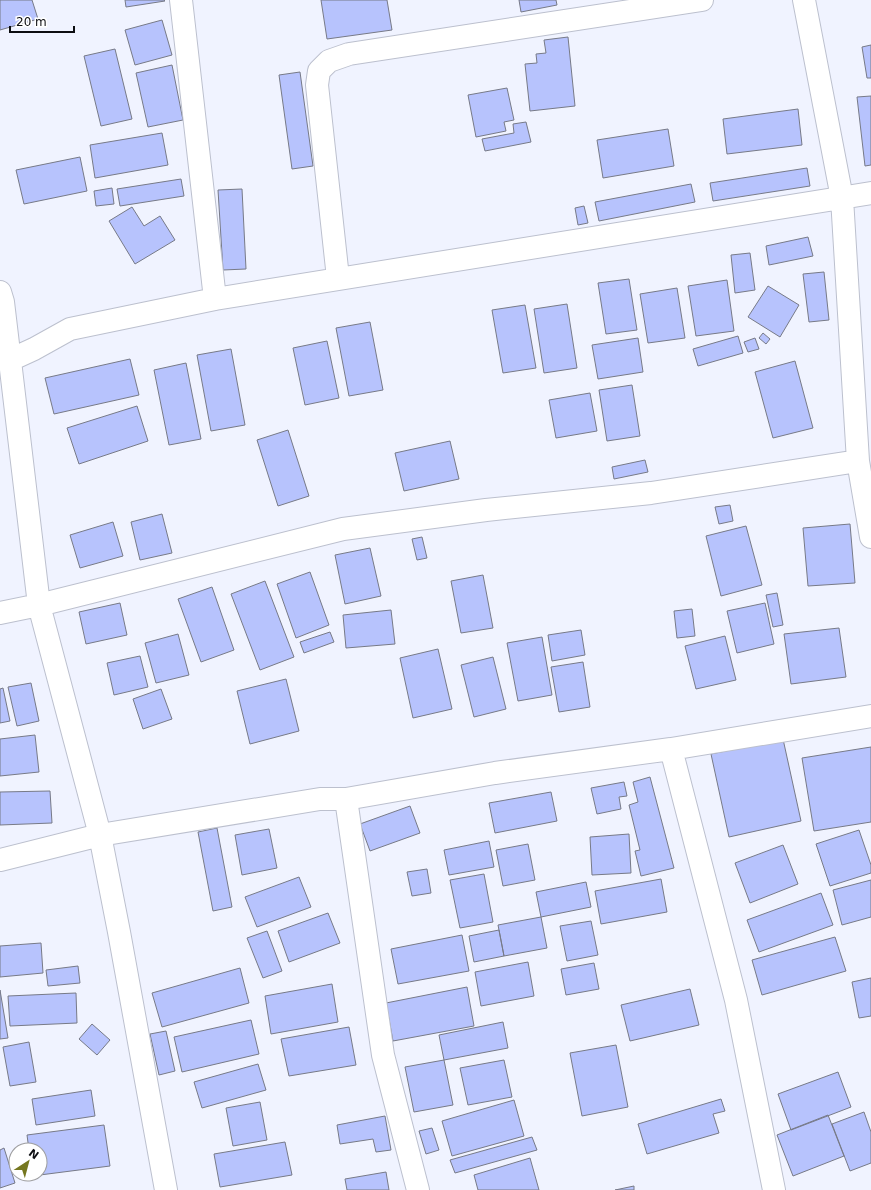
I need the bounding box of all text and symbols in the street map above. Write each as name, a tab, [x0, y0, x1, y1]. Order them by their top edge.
scale bar	[10, 8, 74, 34]
text: 20 m	[16, 15, 47, 29]
north arrow	[8, 1142, 48, 1182]
text: N	[26, 1146, 41, 1162]

